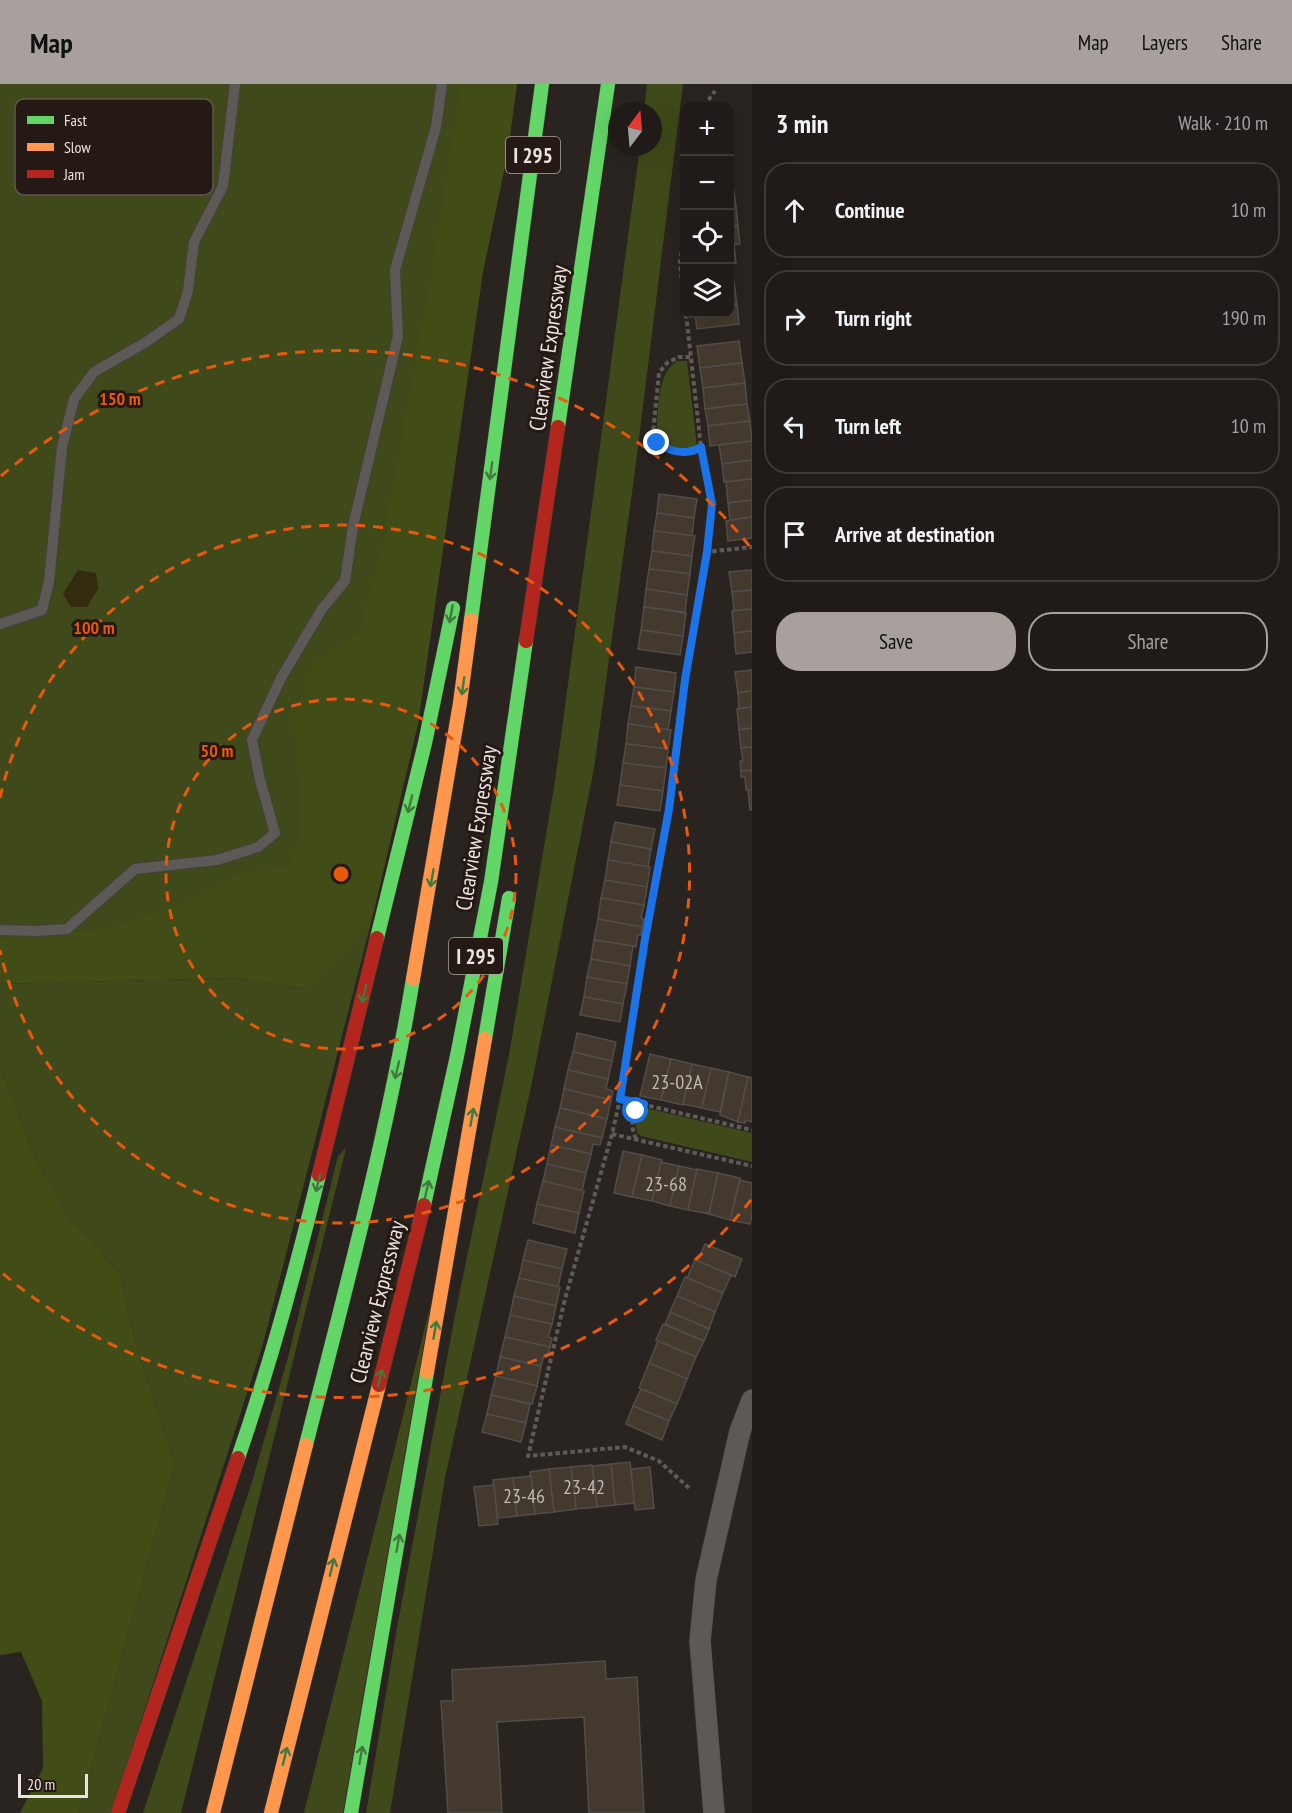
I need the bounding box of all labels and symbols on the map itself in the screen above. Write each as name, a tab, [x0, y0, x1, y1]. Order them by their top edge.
legend	[15, 99, 213, 195]
north arrow	[608, 102, 662, 156]
text: Fast	[64, 110, 87, 130]
text: Slow	[64, 137, 91, 157]
road number: I 295	[506, 137, 560, 173]
text: Jam	[63, 164, 85, 184]
street label: Clearview Expressway	[523, 263, 574, 432]
text: 150 m	[99, 387, 141, 410]
route end	[643, 429, 669, 455]
one-way arrow	[485, 461, 496, 481]
one-way arrow	[445, 604, 456, 623]
text: 100 m	[73, 616, 115, 639]
one-way arrow	[457, 675, 468, 695]
text: 50 m	[201, 739, 233, 762]
street label: Clearview Expressway	[449, 743, 503, 913]
one-way arrow	[404, 795, 416, 814]
centre of rings	[331, 864, 351, 884]
one-way arrow	[426, 868, 437, 887]
road number: I 295	[449, 938, 503, 974]
one-way arrow	[357, 984, 369, 1003]
one-way arrow	[390, 1060, 402, 1079]
house number: 23-02A	[651, 1069, 703, 1095]
route start	[622, 1097, 648, 1123]
one-way arrow	[467, 1108, 478, 1127]
house number: 23-68	[645, 1171, 687, 1197]
one-way arrow	[311, 1173, 323, 1192]
one-way arrow	[422, 1180, 434, 1199]
street label: Clearview Expressway	[343, 1217, 411, 1386]
one-way arrow	[430, 1320, 441, 1340]
one-way arrow	[374, 1369, 386, 1388]
house number: 23-42	[563, 1474, 605, 1500]
house number: 23-46	[503, 1483, 545, 1509]
one-way arrow	[393, 1533, 404, 1553]
one-way arrow	[327, 1558, 339, 1577]
one-way arrow	[356, 1746, 367, 1766]
one-way arrow	[280, 1747, 291, 1766]
scale bar	[18, 1771, 88, 1798]

